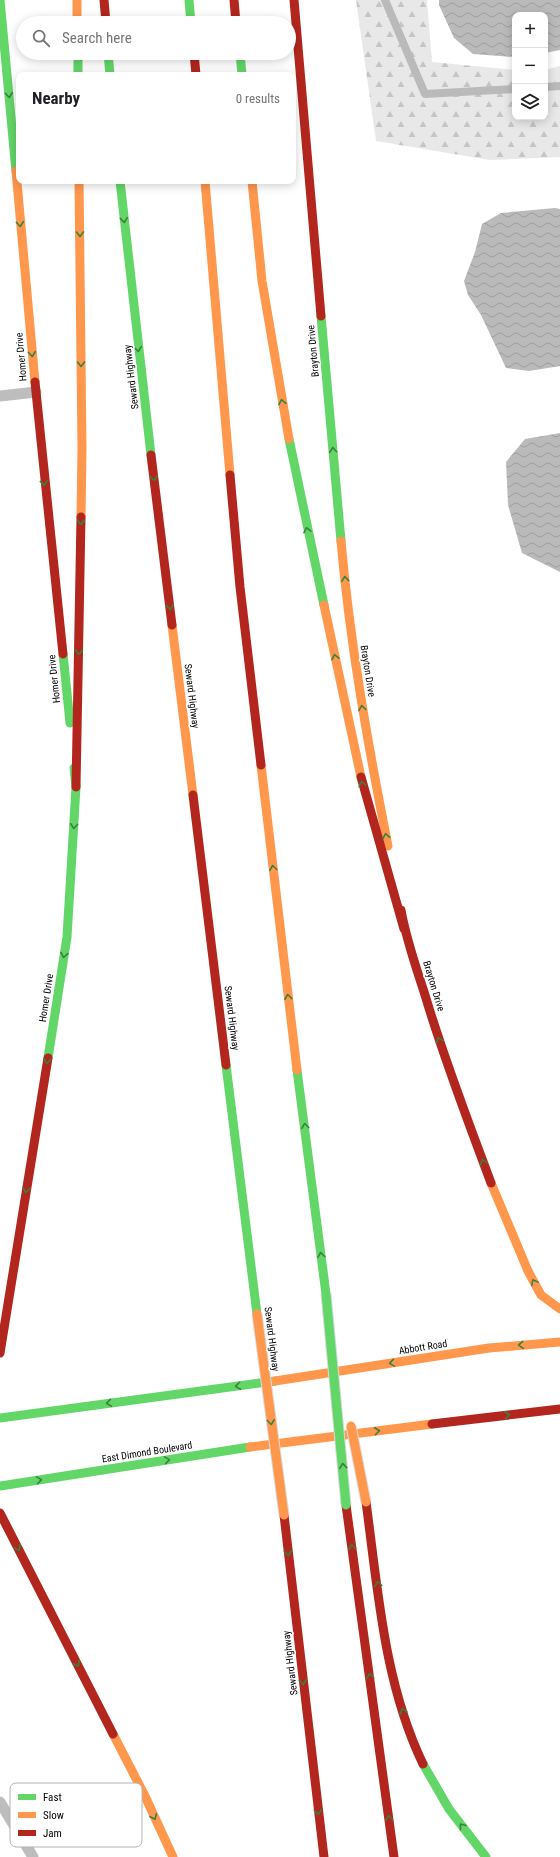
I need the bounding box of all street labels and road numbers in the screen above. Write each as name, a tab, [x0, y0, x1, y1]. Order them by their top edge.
street label: Brayton Drive	[305, 324, 321, 377]
street label: Homer Drive	[13, 332, 29, 382]
street label: Seward Highway	[122, 344, 140, 410]
street label: Brayton Drive	[358, 644, 378, 698]
street label: Homer Drive	[46, 654, 62, 704]
street label: Seward Highway	[183, 663, 201, 729]
street label: Brayton Drive	[421, 959, 447, 1013]
street label: Homer Drive	[37, 973, 55, 1023]
street label: Seward Highway	[223, 985, 241, 1051]
street label: Seward Highway	[263, 1306, 281, 1372]
street label: Abbott Road	[398, 1338, 448, 1356]
street label: East Dimond Boulevard	[101, 1439, 193, 1465]
street label: Seward Highway	[281, 1630, 299, 1696]

